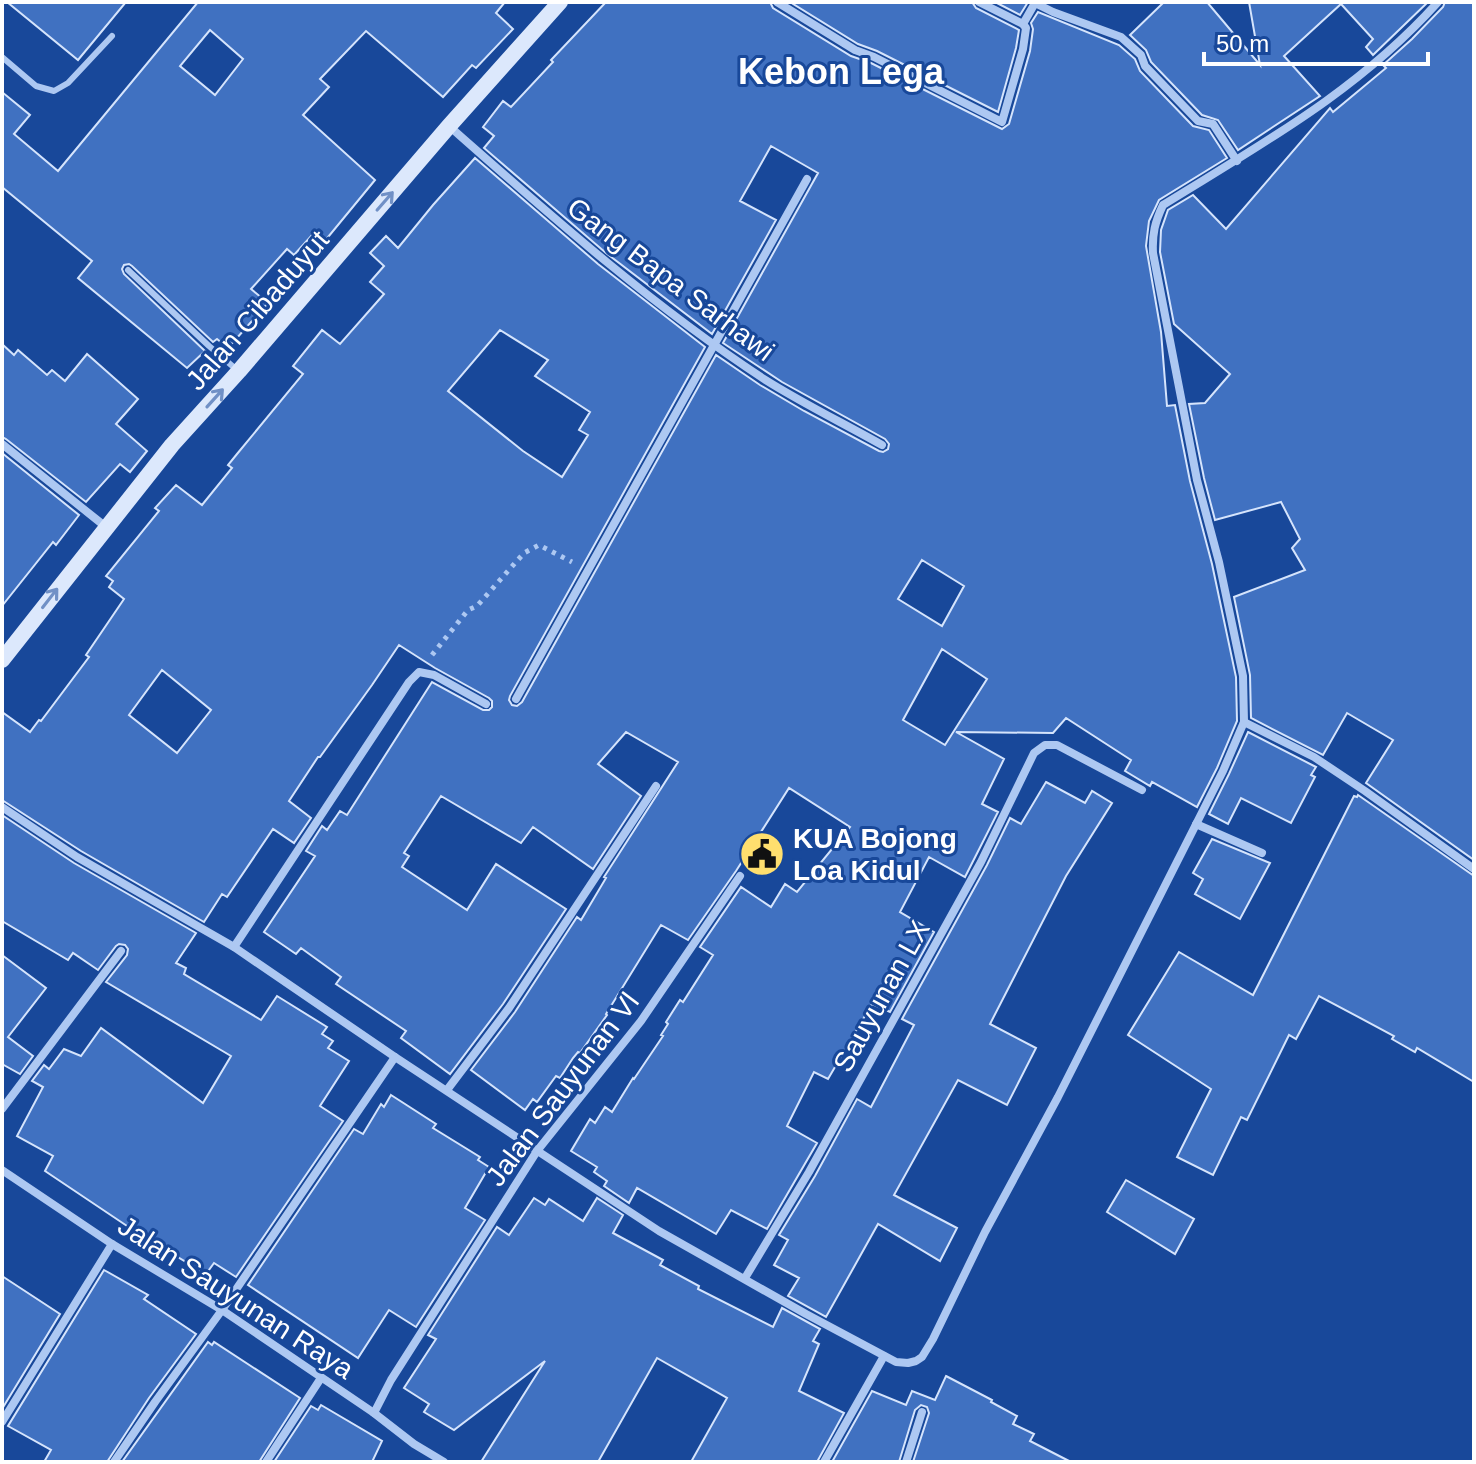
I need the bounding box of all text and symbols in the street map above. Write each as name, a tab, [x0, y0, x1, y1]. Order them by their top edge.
scale bar	[1204, 16, 1428, 66]
text: 50 m	[1216, 30, 1269, 57]
district label: Kebon Lega	[738, 51, 945, 92]
one-way arrow	[376, 191, 394, 211]
street label: Gang Bapa Sarhawi	[561, 192, 780, 367]
street label: Jalan Cibaduyut	[180, 224, 335, 396]
one-way arrow	[206, 388, 224, 408]
one-way arrow	[41, 588, 59, 609]
place label: KUA Bojong Loa Kidul	[793, 823, 957, 886]
public building icon: KUA Bojong Loa Kidul	[738, 830, 786, 878]
street label: Sauyunan LX	[827, 915, 936, 1077]
street label: Jalan Sauyunan Vl	[480, 987, 645, 1192]
street label: Jalan Sauyunan Raya	[112, 1210, 359, 1385]

